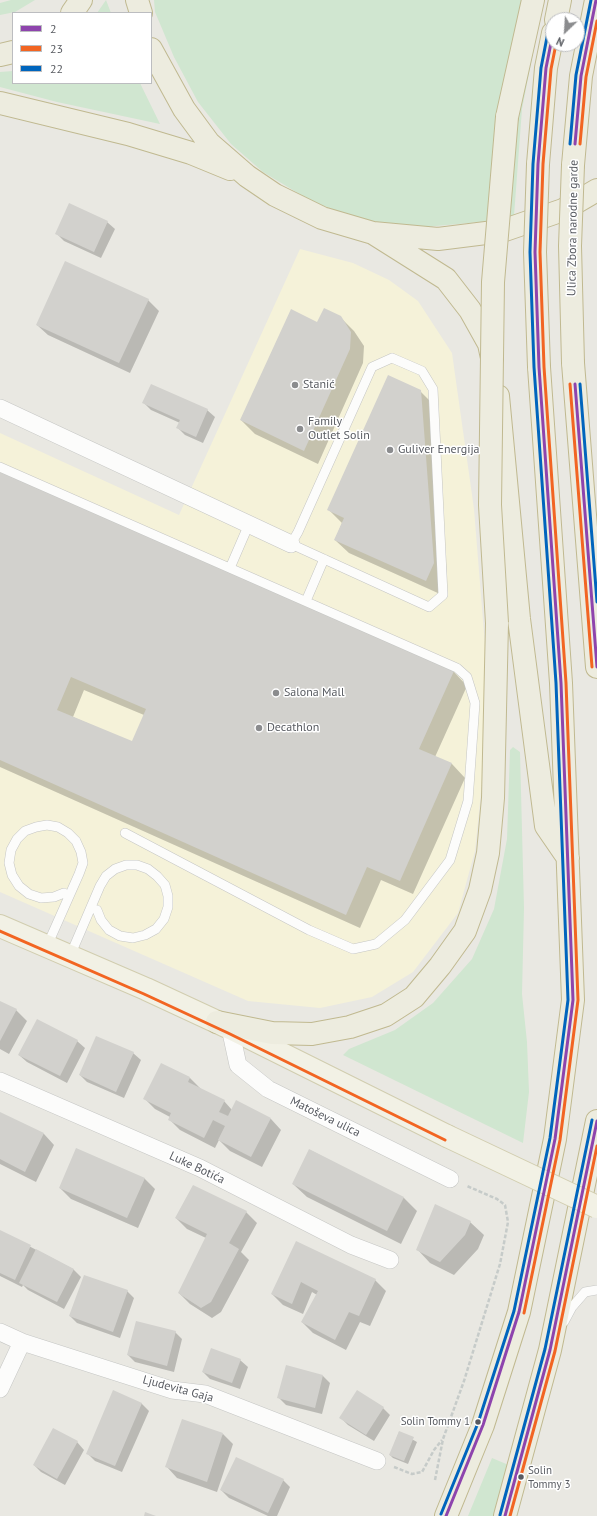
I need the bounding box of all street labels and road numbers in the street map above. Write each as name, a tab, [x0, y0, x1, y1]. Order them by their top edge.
street label: Ulica Zbora narodne garde	[565, 160, 581, 296]
street label: Matoševa ulica	[288, 1094, 362, 1140]
street label: Luke Botića	[167, 1149, 227, 1187]
street label: Ljudevita Gaja	[141, 1373, 215, 1405]

